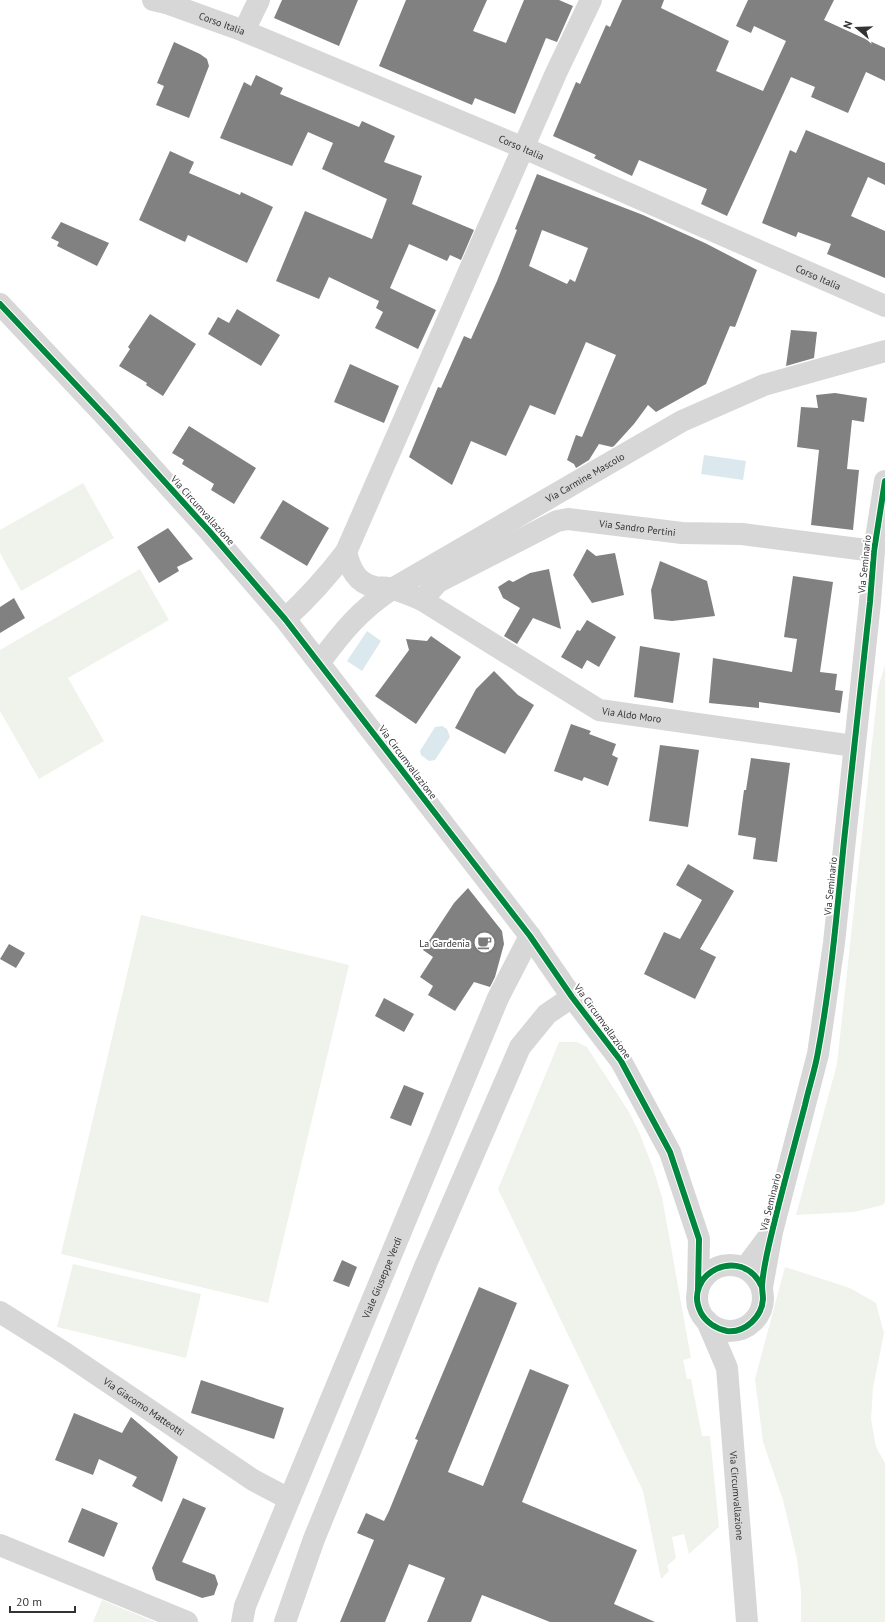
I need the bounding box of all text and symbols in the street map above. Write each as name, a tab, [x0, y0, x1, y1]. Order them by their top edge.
north arrow	[837, 8, 877, 48]
street label: Corso Italia	[197, 9, 247, 38]
text: N	[840, 19, 855, 30]
street label: Corso Italia	[497, 132, 546, 163]
street label: Corso Italia	[793, 262, 843, 293]
street label: Via Carmine Mascolo	[542, 450, 627, 506]
street label: Via Circumvallazione	[167, 472, 237, 548]
street label: Via Sandro Pertini	[597, 517, 676, 539]
street label: Via Seminario	[855, 534, 874, 595]
street label: Via Aldo Moro	[600, 704, 662, 726]
street label: Via Circumvallazione	[375, 722, 440, 802]
street label: Via Seminario	[821, 856, 840, 917]
cafe icon: La Gardenia	[472, 930, 498, 956]
place label: La Gardenia	[419, 937, 470, 950]
street label: Via Circumvallazione	[570, 980, 634, 1061]
street label: Via Seminario	[757, 1172, 784, 1233]
street label: Viale Giuseppe Verdi	[359, 1235, 405, 1322]
street label: Via Giacomo Matteotti	[100, 1374, 187, 1439]
street label: Via Circumvallazione	[726, 1449, 747, 1541]
scale bar	[10, 1588, 75, 1614]
text: 20 m	[16, 1594, 42, 1609]

